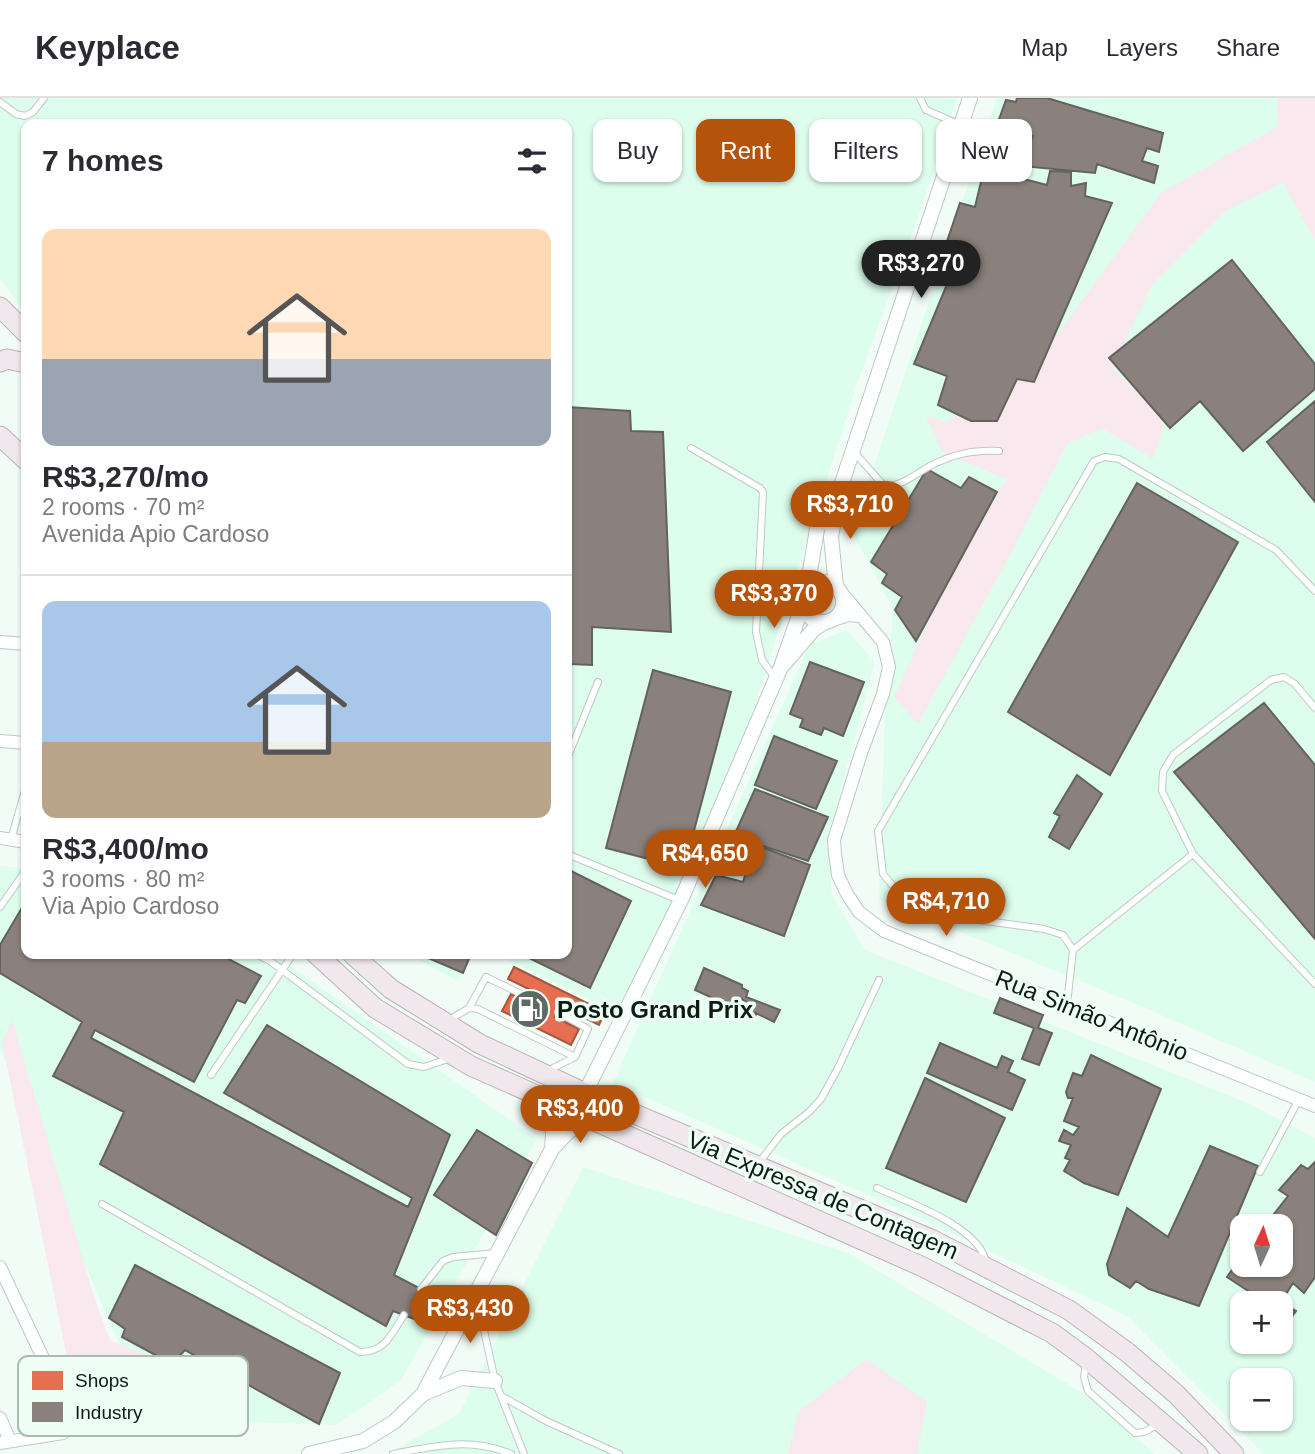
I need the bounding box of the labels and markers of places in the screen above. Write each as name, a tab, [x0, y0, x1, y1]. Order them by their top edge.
pin: R$3,270	[856, 240, 986, 300]
pin: R$3,710	[785, 482, 915, 541]
pin: R$3,370	[709, 570, 839, 630]
pin: R$4,650	[640, 830, 770, 890]
pin: R$4,710	[881, 878, 1011, 938]
fuel station icon: Posto Grand Prix	[509, 988, 551, 1030]
place label: Posto Grand Prix	[557, 996, 754, 1023]
pin: R$3,400	[515, 1086, 645, 1145]
pin: R$3,430	[405, 1286, 535, 1345]

